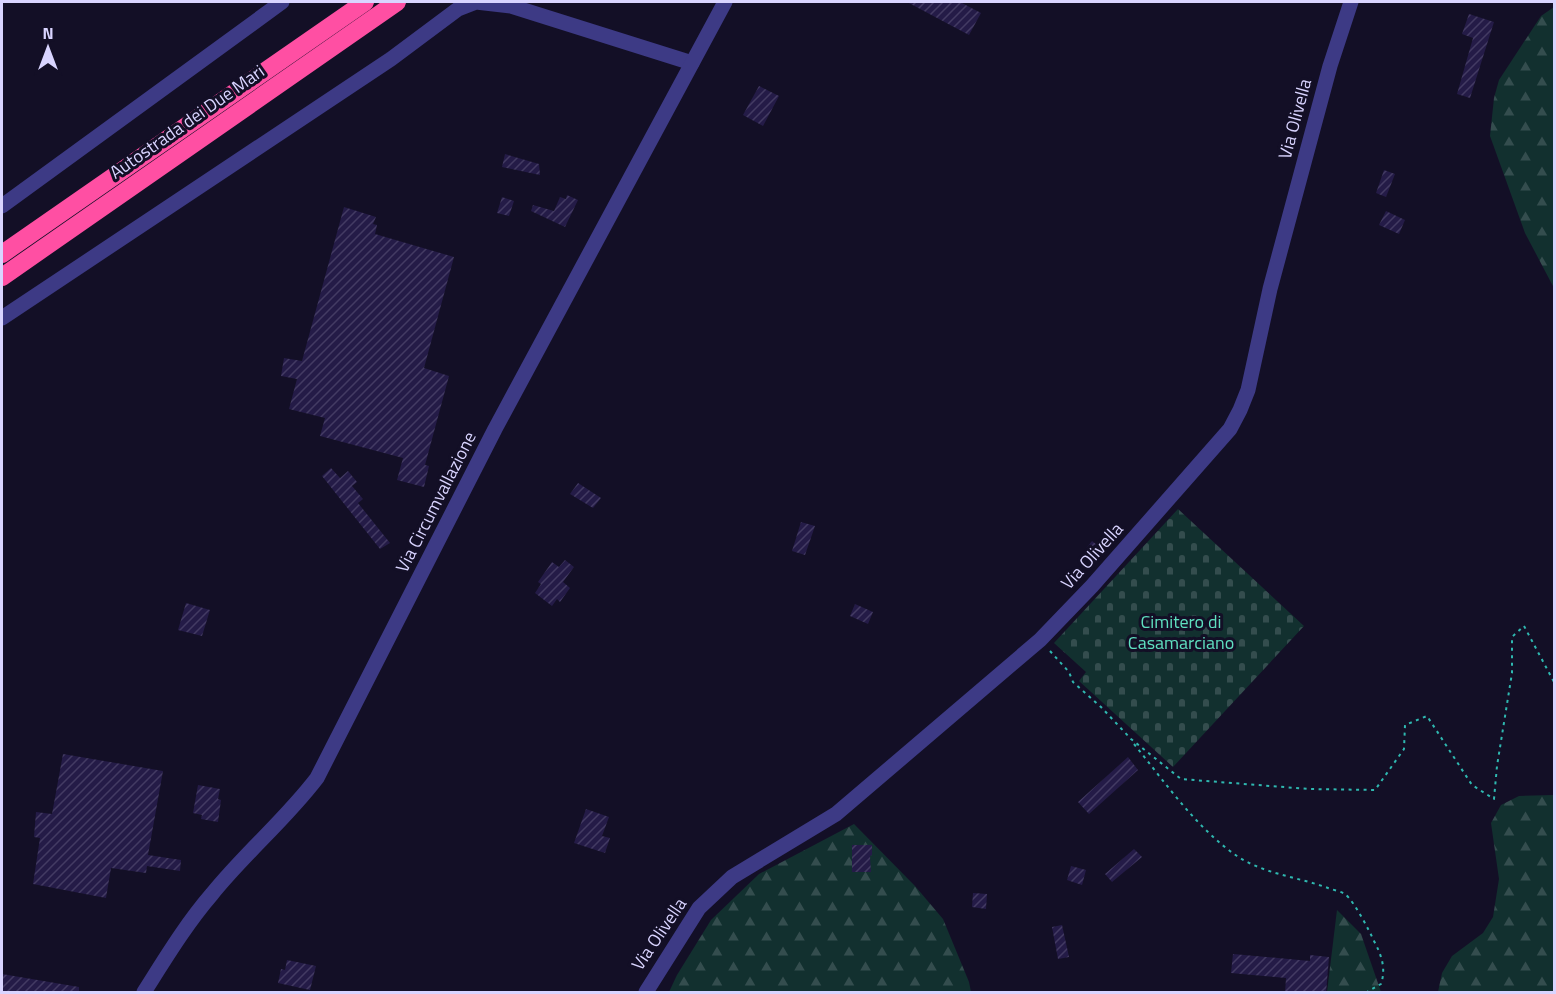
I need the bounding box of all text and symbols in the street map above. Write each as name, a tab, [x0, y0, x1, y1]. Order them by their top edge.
north arrow	[18, 18, 78, 78]
text: N	[42, 21, 54, 45]
street label: Autostrada dei Due Mari	[104, 58, 270, 185]
street label: Via Olivella	[1271, 76, 1318, 162]
street label: Via Circumvallazione	[388, 427, 483, 577]
street label: Via Olivella	[1054, 516, 1129, 595]
park label: Cimitero di Casamarciano	[1128, 608, 1234, 656]
street label: Via Olivella	[624, 892, 693, 975]

